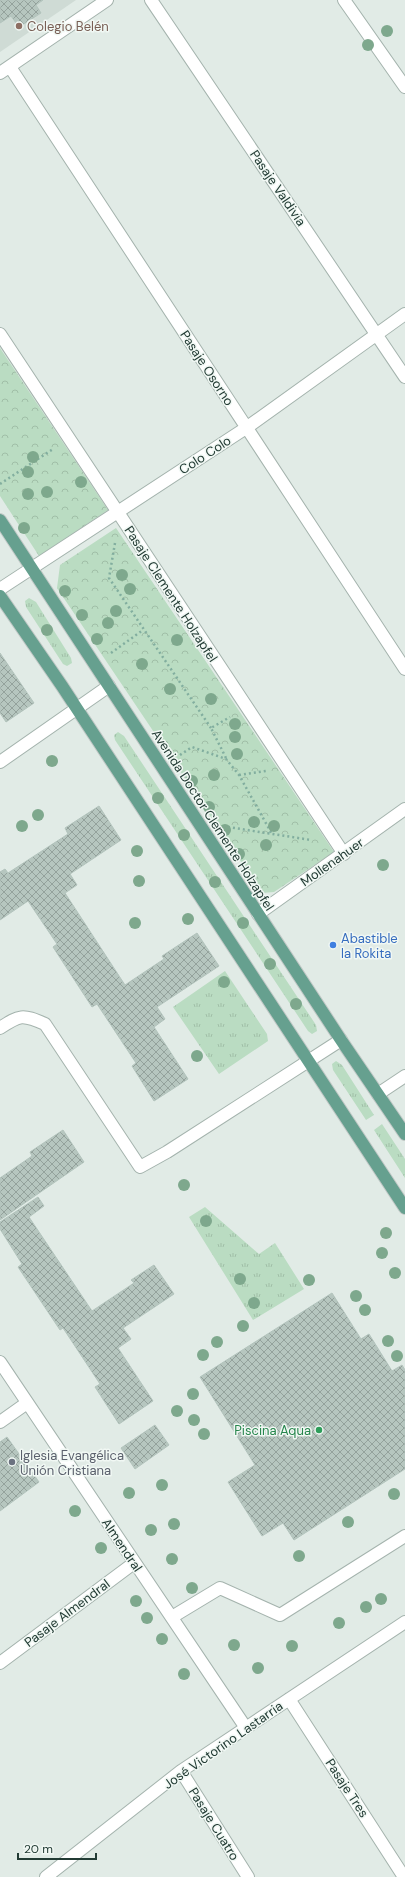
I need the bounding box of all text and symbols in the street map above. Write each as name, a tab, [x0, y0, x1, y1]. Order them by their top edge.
place label: Colegio Belén	[27, 18, 109, 35]
marker: Colegio Belén	[14, 21, 24, 31]
street label: Pasaje Valdivia	[246, 147, 310, 229]
street label: Pasaje Osorno	[176, 327, 238, 409]
street label: Colo Colo	[176, 432, 235, 478]
street label: Pasaje Clemente Holzapfel	[121, 523, 221, 665]
street label: Avenida Doctor Clemente Holzapfel	[148, 726, 278, 914]
street label: Mollenahuer	[297, 834, 367, 890]
place label: Abastible la Rokita	[341, 930, 398, 962]
marker: Abastible la Rokita	[328, 940, 338, 950]
place label: Piscina Aqua	[234, 1422, 311, 1439]
marker: Piscina Aqua	[314, 1425, 324, 1435]
place label: Iglesia Evangélica Unión Cristiana	[20, 1447, 124, 1479]
marker: Iglesia Evangélica Unión Cristiana	[7, 1457, 17, 1467]
street label: Almendral	[98, 1515, 146, 1575]
street label: Pasaje Almendral	[21, 1575, 113, 1651]
street label: José Victorino Lastarria	[160, 1697, 286, 1793]
street label: Pasaje Tres	[322, 1755, 372, 1821]
street label: Pasaje Cuatro	[185, 1784, 243, 1864]
scale bar	[18, 1835, 96, 1861]
text: 20 m	[24, 1841, 53, 1857]

